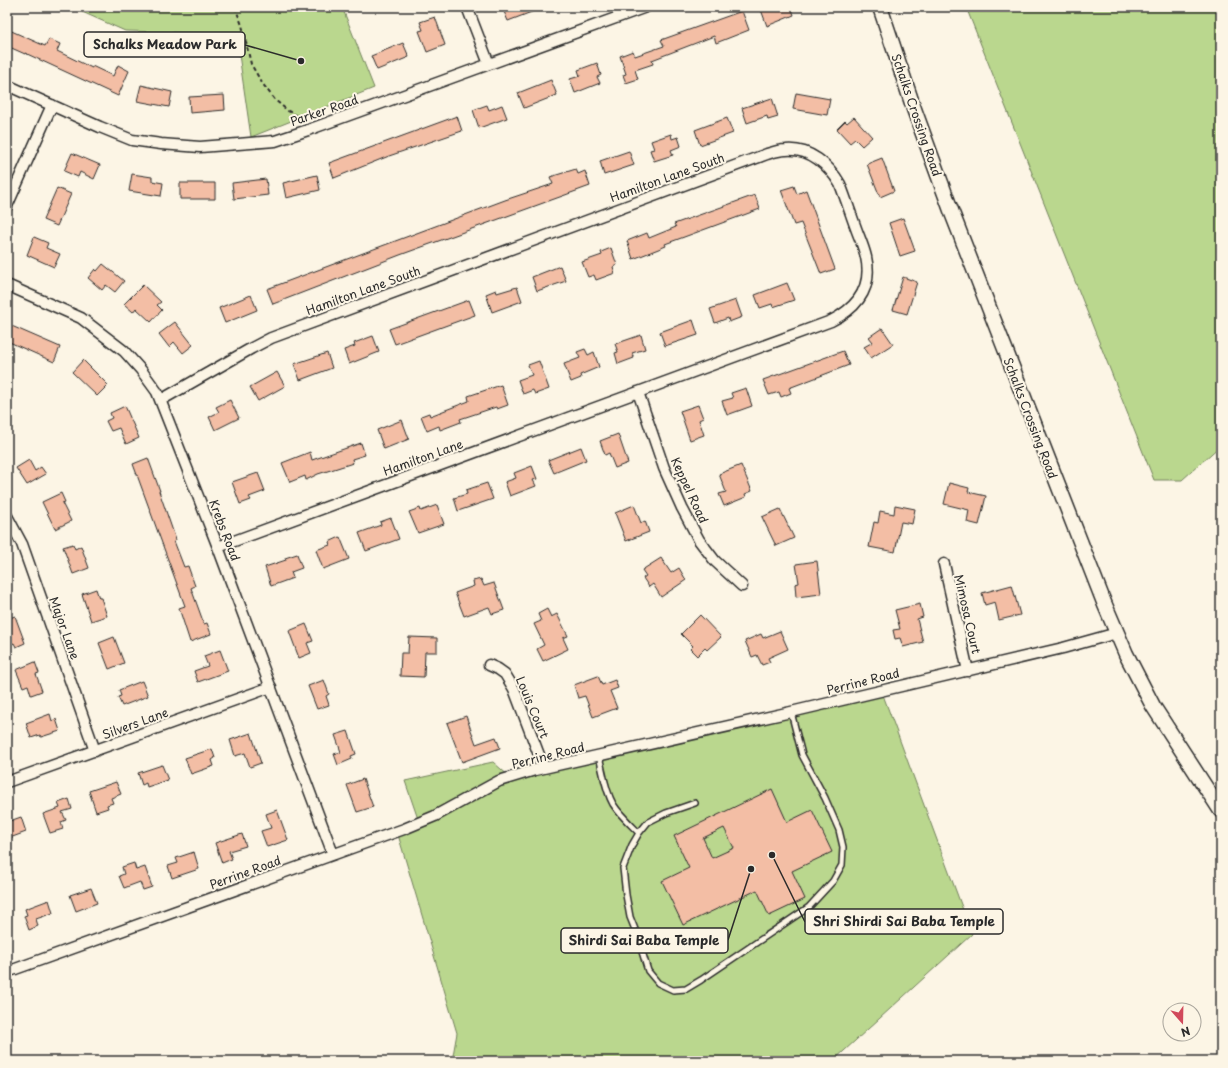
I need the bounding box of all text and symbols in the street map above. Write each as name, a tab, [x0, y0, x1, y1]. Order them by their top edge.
callout: Schalks Meadow Park	[84, 32, 245, 57]
text: Schalks Meadow Park	[93, 34, 237, 53]
street label: Schalks Crossing Road	[888, 51, 946, 179]
street label: Parker Road	[288, 90, 360, 130]
street label: Hamilton Lane South	[607, 148, 727, 206]
street label: Hamilton Lane South	[303, 261, 423, 319]
street label: Schalks Crossing Road	[1000, 355, 1062, 481]
street label: Hamilton Lane	[381, 434, 466, 480]
street label: Keppel Road	[667, 454, 713, 526]
street label: Krebs Road	[205, 497, 245, 563]
street label: Mimosa Court	[950, 572, 986, 656]
street label: Major Lane	[45, 594, 85, 662]
street label: Perrine Road	[825, 663, 901, 699]
street label: Louis Court	[512, 673, 554, 741]
street label: Silvers Lane	[100, 703, 170, 743]
street label: Perrine Road	[510, 737, 586, 773]
street label: Perrine Road	[207, 851, 283, 893]
callout: Shri Shirdi Sai Baba Temple	[805, 909, 1003, 934]
text: Shri Shirdi Sai Baba Temple	[813, 911, 996, 930]
callout: Shirdi Sai Baba Temple	[561, 928, 728, 953]
text: Shirdi Sai Baba Temple	[569, 930, 720, 949]
north arrow	[1162, 1002, 1202, 1042]
text: N	[1178, 1022, 1193, 1041]

